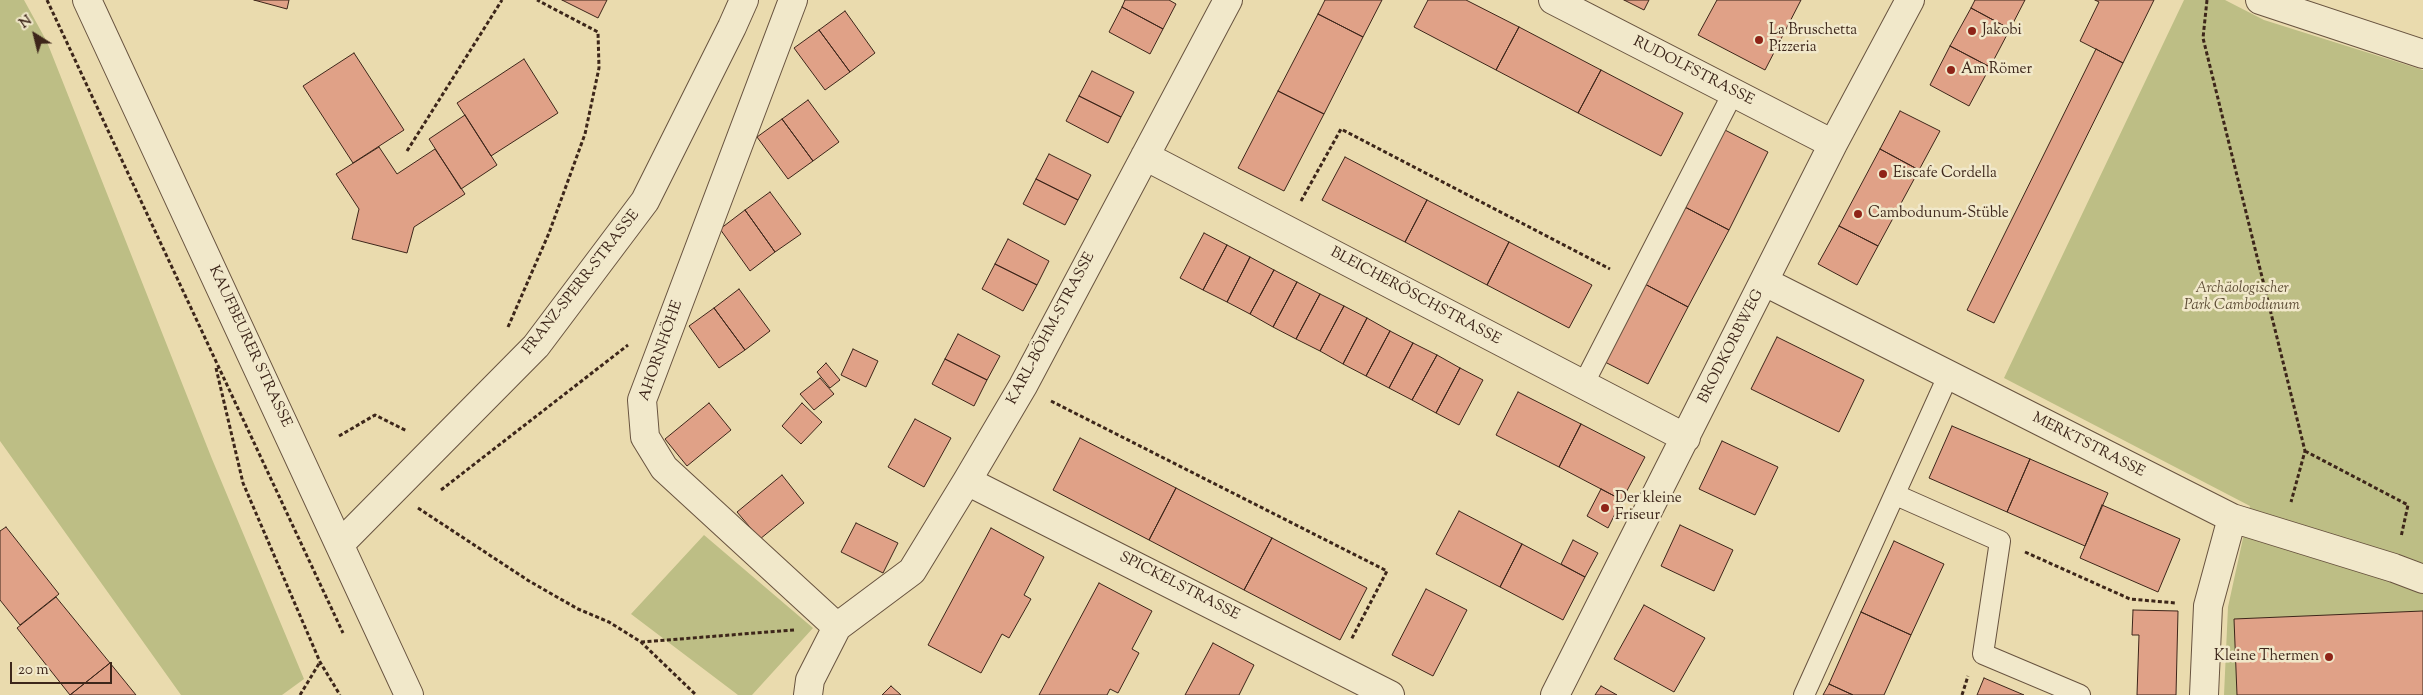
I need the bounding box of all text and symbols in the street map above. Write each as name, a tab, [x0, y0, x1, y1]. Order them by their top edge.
north arrow	[10, 10, 60, 60]
text: N	[16, 11, 37, 34]
place label: La Bruschetta Pizzeria	[1769, 22, 1857, 57]
place label: Jakobi	[1982, 22, 2022, 40]
marker: Jakobi	[1966, 25, 1978, 37]
street label: RUDOLFSTRASSE	[1630, 34, 1756, 110]
marker: La Bruschetta Pizzeria	[1753, 34, 1765, 46]
place label: Am Römer	[1961, 61, 2032, 79]
marker: Am Römer	[1945, 64, 1957, 76]
place label: Eiscafe Cordella	[1893, 165, 1997, 183]
marker: Eiscafe Cordella	[1877, 168, 1889, 180]
place label: Cambodunum-Stüble	[1868, 205, 2009, 223]
street label: FRANZ-SPERR-STRASSE	[520, 207, 644, 359]
marker: Cambodunum-Stüble	[1852, 208, 1864, 220]
street label: BLEICHERÖSCHSTRASSE	[1327, 244, 1503, 350]
street label: KARL-BÖHM-STRASSE	[1004, 250, 1100, 408]
street label: KAUFBEURER STRASSE	[204, 263, 294, 431]
park label: Archäologischer Park Cambodunum	[2184, 280, 2300, 315]
street label: BRODKORBWEG	[1696, 287, 1768, 407]
street label: AHORNHÖHE	[636, 298, 688, 404]
street label: MERKTSTRASSE	[2029, 410, 2147, 482]
place label: Der kleine Friseur	[1615, 490, 1682, 525]
marker: Der kleine Friseur	[1599, 502, 1611, 514]
street label: SPICKELSTRASSE	[1116, 549, 1242, 625]
place label: Kleine Thermen	[2214, 648, 2319, 666]
marker: Kleine Thermen	[2323, 651, 2335, 663]
scale bar	[12, 652, 115, 684]
text: 20 m	[18, 660, 49, 681]

